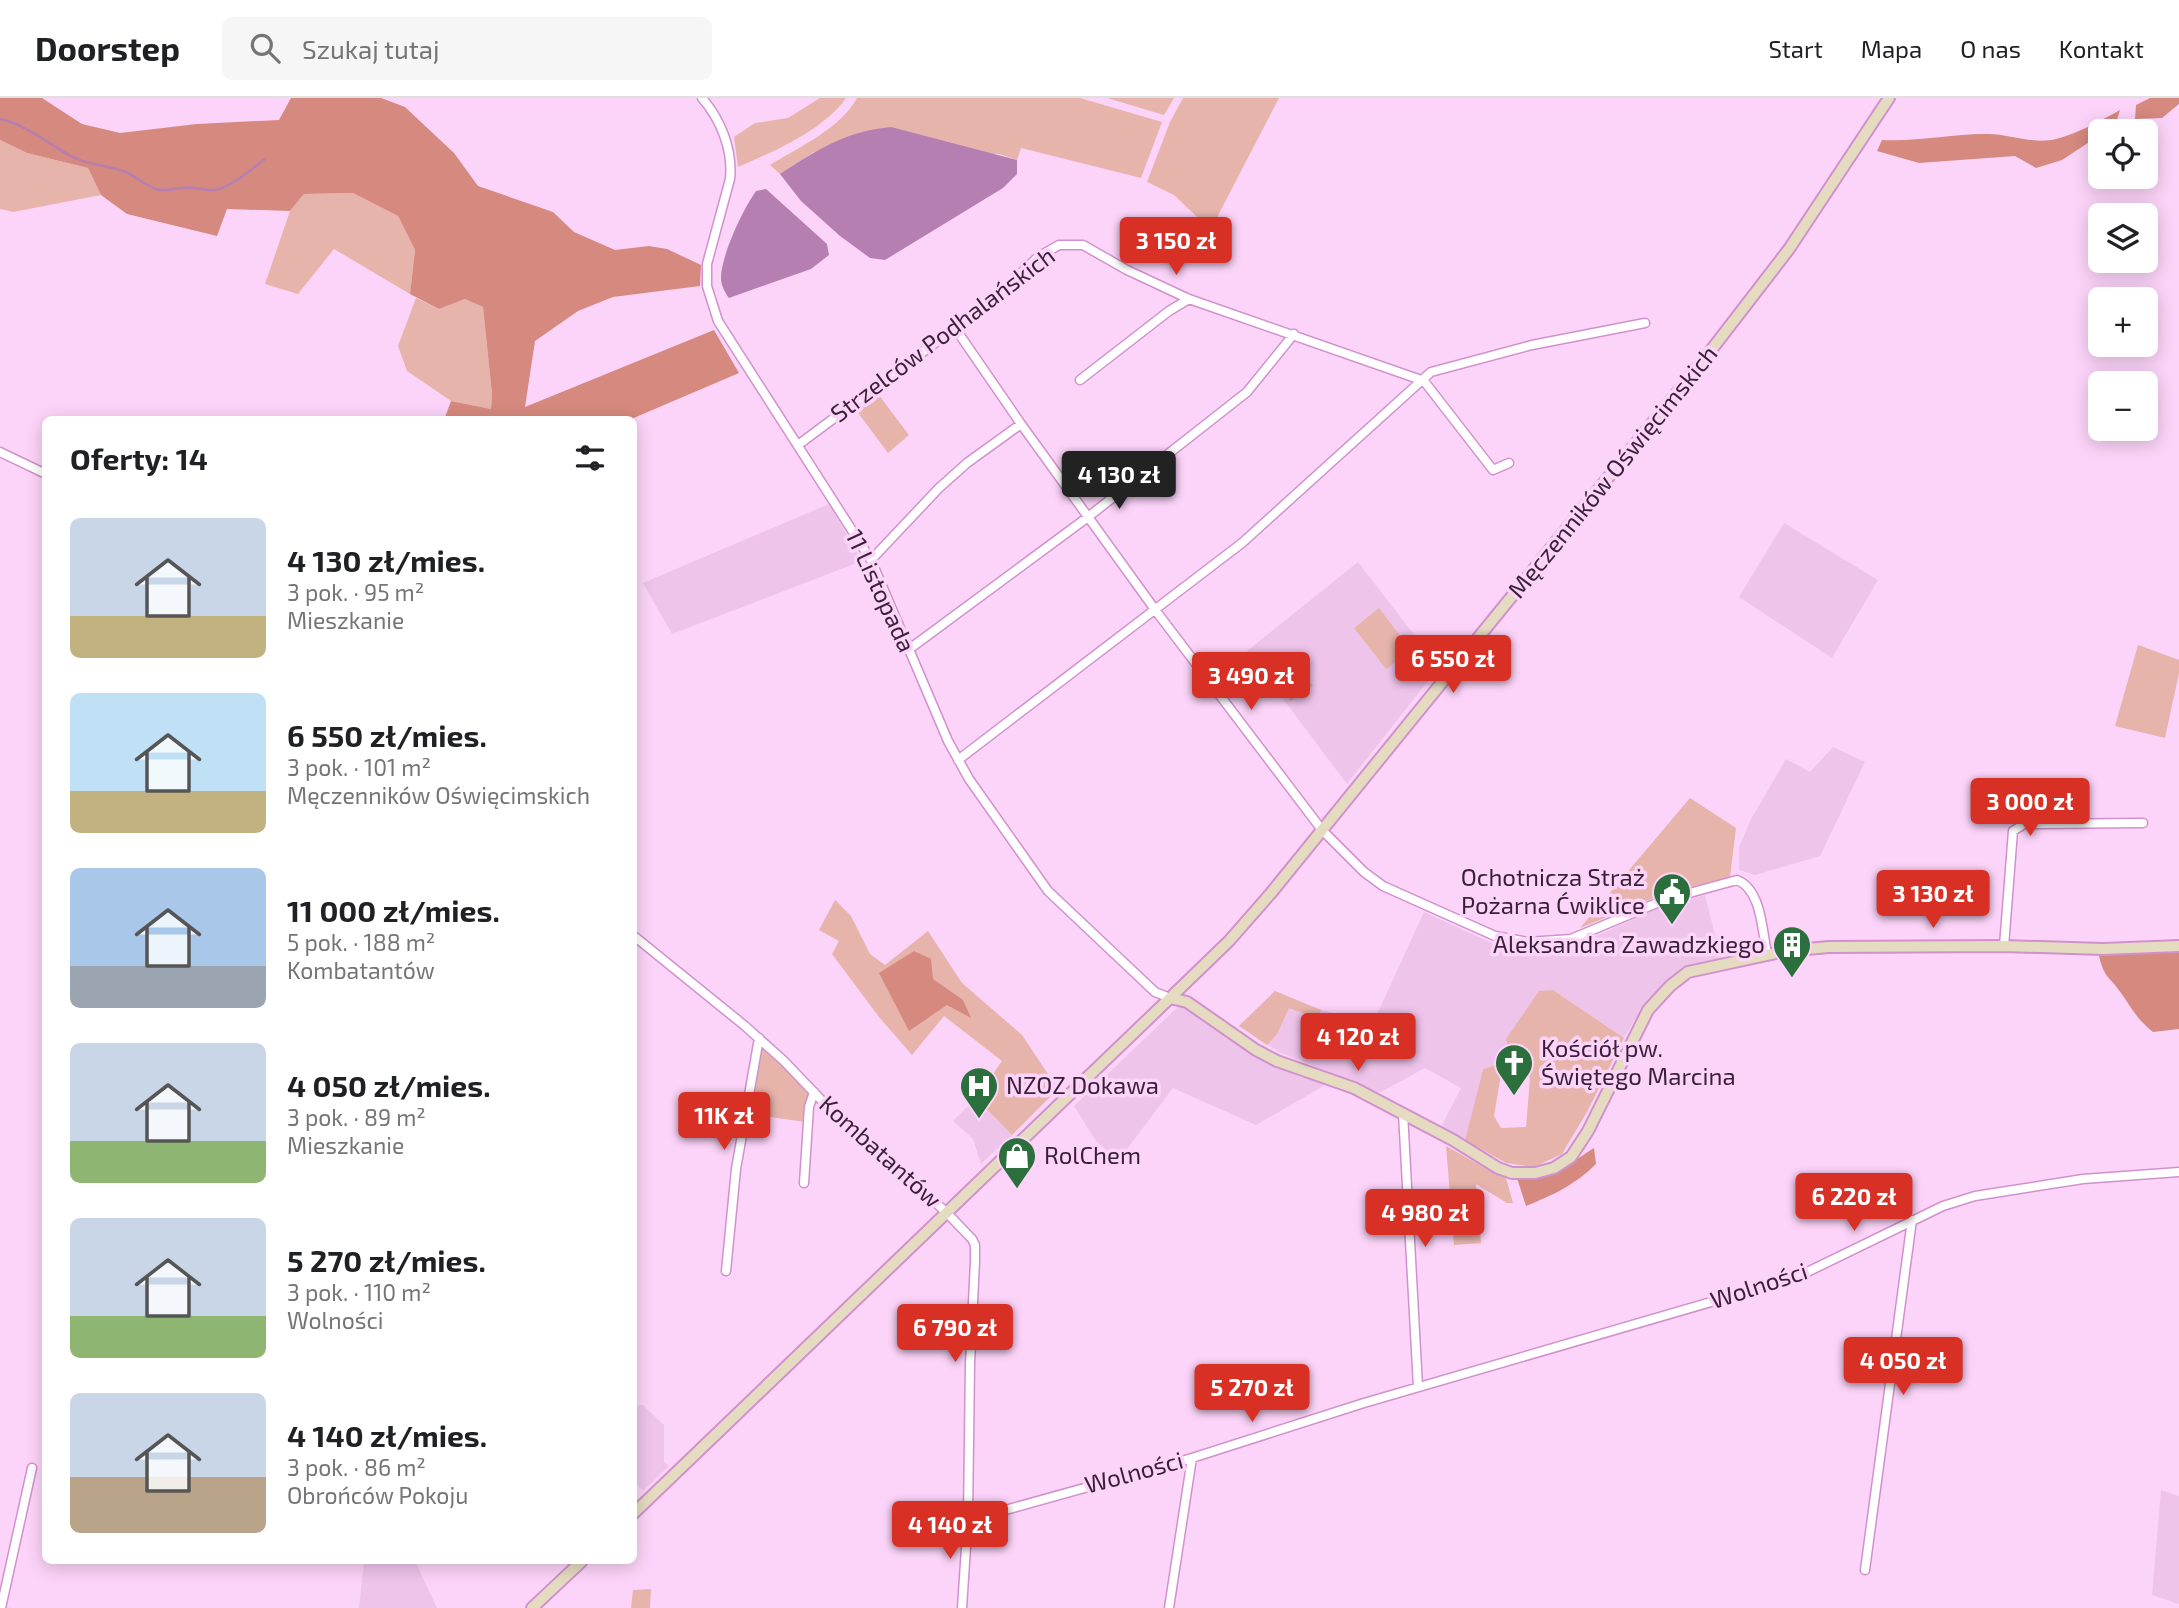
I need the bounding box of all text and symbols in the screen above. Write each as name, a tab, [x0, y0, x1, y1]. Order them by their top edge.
search box	[222, 17, 712, 80]
text: Doorstep	[35, 28, 180, 68]
icon: search	[246, 29, 284, 67]
text: Szukaj tutaj	[302, 33, 439, 64]
text: Start	[1768, 34, 1823, 63]
text: Mapa	[1861, 34, 1922, 63]
text: O nas	[1960, 34, 2021, 63]
text: Kontakt	[2059, 34, 2144, 63]
map controls	[2088, 119, 2158, 441]
button: locate	[2088, 119, 2158, 189]
button: layers	[2088, 203, 2158, 273]
pin: 3 150 zł	[1104, 218, 1248, 277]
text: 3 150 zł	[1136, 226, 1216, 254]
street label: Strzelców Podhalańskich	[824, 240, 1060, 427]
button: +	[2088, 287, 2158, 357]
street label: Męczenników Oświęcimskich	[1501, 339, 1723, 603]
button: −	[2088, 371, 2158, 441]
icon: filters	[571, 439, 609, 477]
text: Oferty: 14	[70, 440, 208, 476]
pin: 4 130 zł	[1047, 452, 1191, 511]
text: 4 130 zł	[1078, 460, 1160, 488]
street label: 11 Listopada	[840, 525, 922, 656]
text: 4 130 zł/mies.	[287, 542, 485, 578]
icon: home	[126, 546, 210, 630]
text: 3 pok. · 95 m²	[287, 578, 424, 606]
text: Mieszkanie	[287, 606, 404, 634]
pin: 6 550 zł	[1381, 636, 1525, 695]
text: 6 550 zł	[1411, 644, 1495, 672]
pin: 3 490 zł	[1179, 652, 1323, 712]
text: 3 490 zł	[1208, 661, 1294, 689]
text: 6 550 zł/mies.	[287, 717, 487, 753]
icon: home	[126, 721, 210, 805]
text: 3 pok. · 101 m²	[287, 753, 431, 781]
pin: 3 000 zł	[1958, 778, 2102, 838]
text: Męczenników Oświęcimskich	[287, 781, 590, 809]
text: 3 000 zł	[1987, 787, 2073, 815]
place label: Ochotnicza Straż Pożarna Ćwiklice	[1461, 862, 1645, 919]
pin: 3 130 zł	[1861, 870, 2005, 930]
public building icon: Ochotnicza Straż Pożarna Ćwiklice	[1651, 871, 1693, 926]
text: 3 130 zł	[1893, 879, 1973, 907]
text: 11 000 zł/mies.	[287, 892, 500, 928]
icon: home	[126, 896, 210, 980]
building icon: Aleksandra Zawadzkiego	[1771, 924, 1813, 979]
text: 5 pok. · 188 m²	[287, 928, 435, 956]
place label: Aleksandra Zawadzkiego	[1493, 929, 1765, 958]
text: Kombatantów	[287, 956, 435, 984]
pin: 4 120 zł	[1286, 1014, 1430, 1073]
text: 4 120 zł	[1317, 1022, 1399, 1050]
place label: Kościół pw. Świętego Marcina	[1541, 1033, 1736, 1090]
church icon: Kościół pw. Świętego Marcina	[1493, 1042, 1535, 1097]
hospital icon: NZOZ Dokawa	[958, 1065, 1000, 1120]
text: 4 050 zł/mies.	[287, 1067, 491, 1103]
place label: NZOZ Dokawa	[1006, 1070, 1159, 1099]
icon: home	[126, 1071, 210, 1155]
street label: Kombatantów	[814, 1089, 948, 1213]
pin: 11K zł	[667, 1093, 781, 1152]
text: 11K zł	[694, 1101, 754, 1129]
text: 3 pok. · 89 m²	[287, 1103, 426, 1131]
text: Mieszkanie	[287, 1131, 404, 1159]
shop icon: RolChem	[996, 1135, 1038, 1190]
place label: RolChem	[1044, 1140, 1141, 1169]
pin: 6 220 zł	[1782, 1174, 1926, 1233]
text: 6 220 zł	[1811, 1182, 1897, 1210]
pin: 4 980 zł	[1353, 1190, 1497, 1249]
text: 4 980 zł	[1381, 1198, 1469, 1226]
text: 5 270 zł/mies.	[287, 1242, 486, 1278]
icon: home	[126, 1246, 210, 1330]
street label: Wolności	[1706, 1255, 1811, 1314]
text: 3 pok. · 110 m²	[287, 1278, 431, 1306]
pin: 6 790 zł	[883, 1304, 1027, 1364]
text: Wolności	[287, 1306, 383, 1334]
text: 6 790 zł	[913, 1313, 997, 1341]
pin: 4 050 zł	[1831, 1338, 1975, 1397]
text: 4 050 zł	[1860, 1346, 1946, 1374]
pin: 5 270 zł	[1180, 1364, 1324, 1424]
text: 5 270 zł	[1210, 1373, 1294, 1401]
text: 4 140 zł/mies.	[287, 1417, 487, 1453]
icon: home	[126, 1421, 210, 1505]
street label: Wolności	[1081, 1445, 1186, 1499]
text: 3 pok. · 86 m²	[287, 1453, 426, 1481]
text: Obrońców Pokoju	[287, 1481, 468, 1509]
pin: 4 140 zł	[878, 1502, 1022, 1561]
text: 4 140 zł	[908, 1510, 992, 1538]

